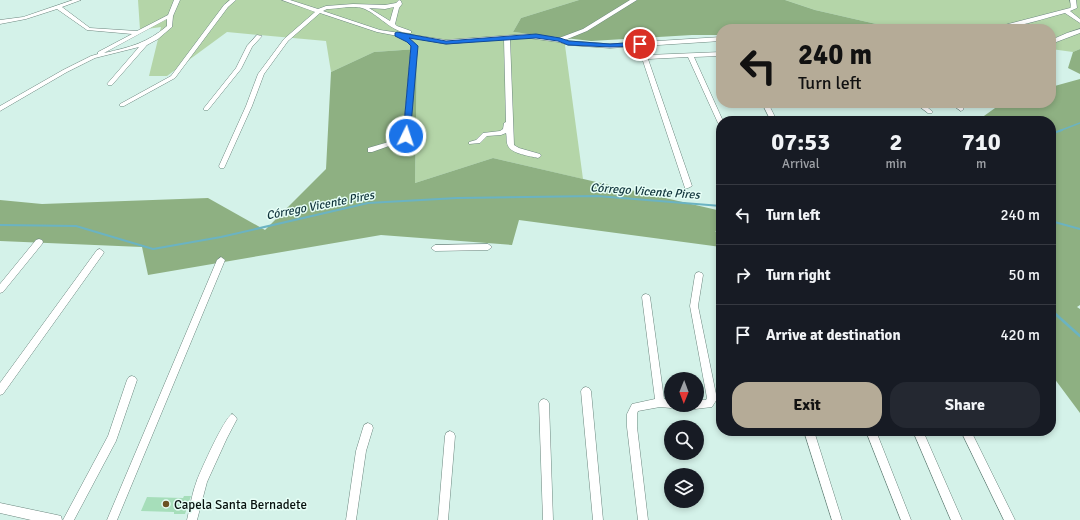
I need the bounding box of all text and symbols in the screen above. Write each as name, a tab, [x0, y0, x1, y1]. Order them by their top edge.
pin	[623, 27, 657, 61]
icon: arrive	[629, 33, 651, 55]
text: 240 m	[798, 38, 872, 72]
icon: left	[732, 40, 784, 92]
text: Turn left	[798, 72, 861, 94]
position arrow	[385, 115, 427, 157]
text: 07:53	[771, 127, 830, 157]
text: 2	[890, 127, 902, 157]
text: 710	[962, 127, 1001, 157]
text: Arrival	[782, 156, 819, 172]
text: min	[886, 156, 907, 172]
text: m	[976, 156, 986, 172]
water label: Córrego Vicente Pires	[590, 180, 702, 203]
water label: Córrego Vicente Pires	[265, 187, 377, 223]
icon: left	[732, 204, 754, 226]
text: Turn left	[766, 206, 820, 224]
text: 240 m	[1000, 206, 1040, 224]
icon: right	[732, 264, 754, 286]
text: Turn right	[766, 266, 831, 284]
text: 50 m	[1009, 266, 1040, 284]
icon: arrive	[732, 324, 754, 346]
text: Arrive at destination	[766, 326, 901, 344]
text: 420 m	[1000, 326, 1040, 344]
north arrow	[664, 372, 704, 412]
map controls	[664, 372, 704, 508]
button: Exit	[732, 382, 882, 428]
button: Share	[890, 382, 1040, 428]
button: search	[664, 420, 704, 460]
button: layers	[664, 468, 704, 508]
place label: Capela Santa Bernadete	[174, 497, 307, 513]
marker: Capela Santa Bernadete	[161, 499, 171, 509]

